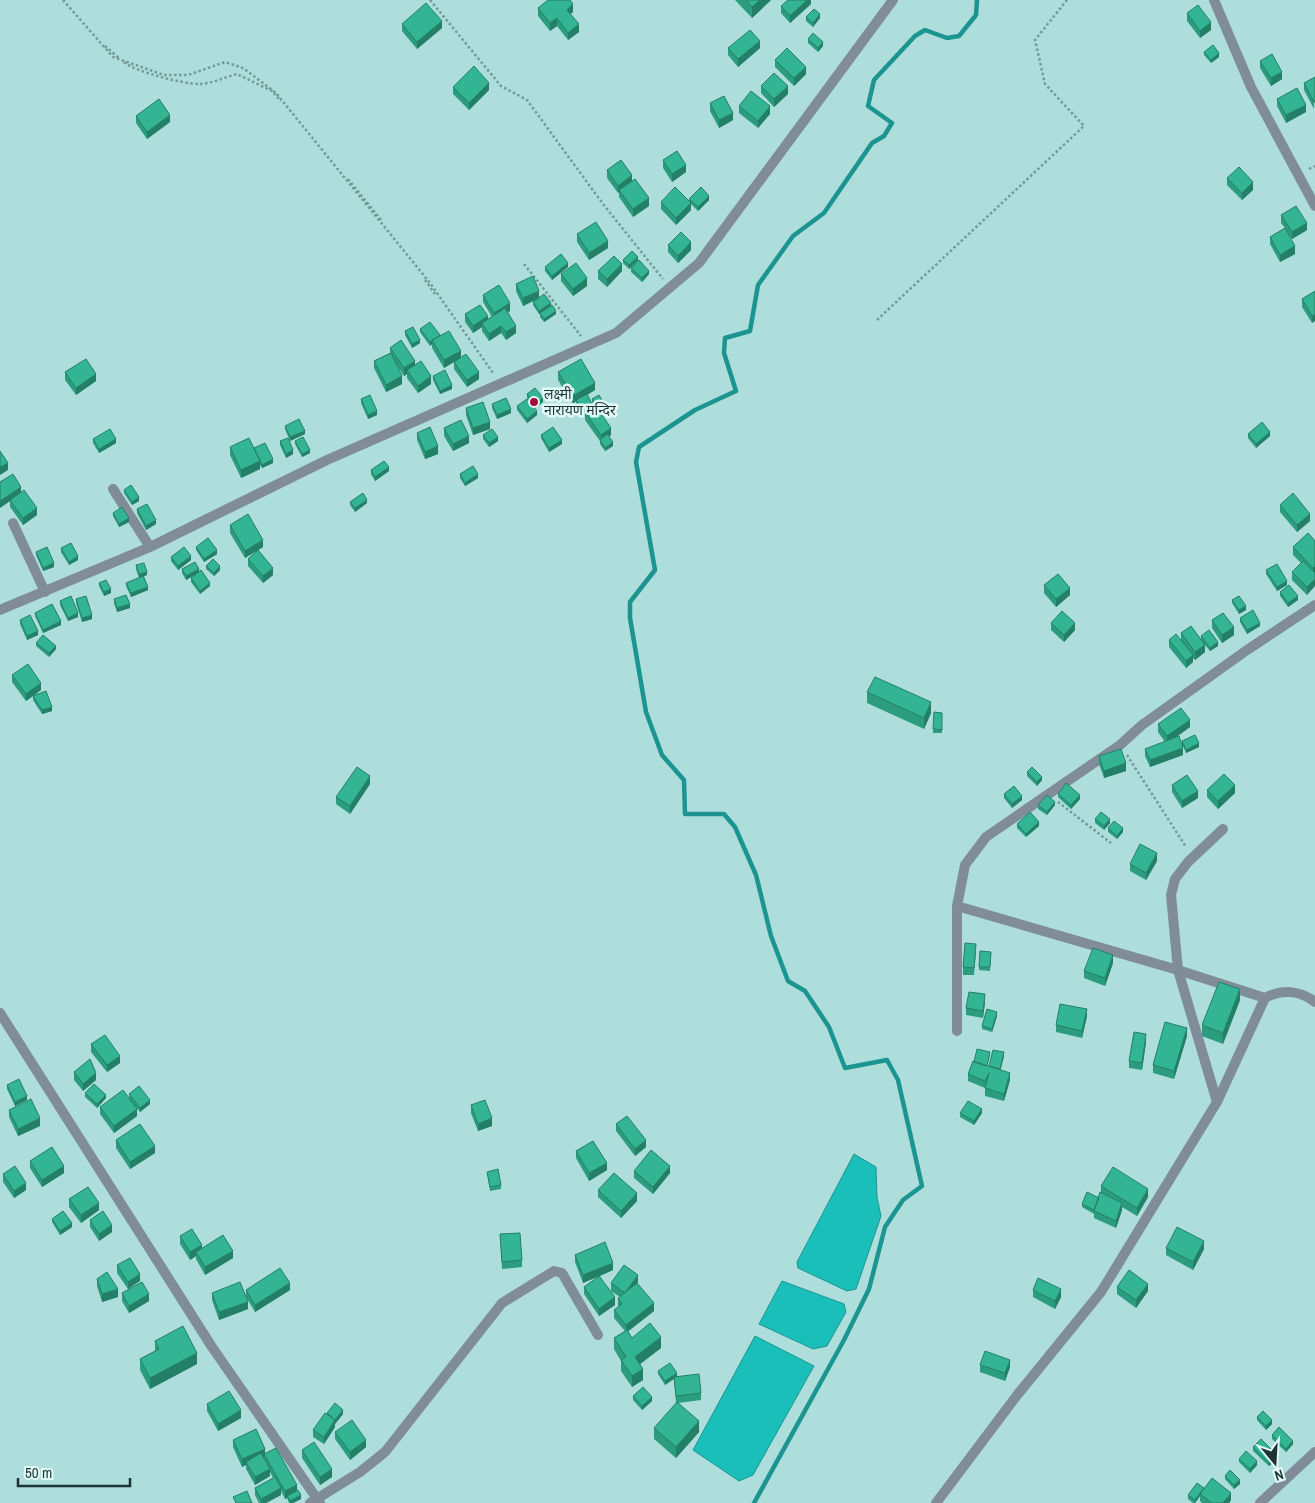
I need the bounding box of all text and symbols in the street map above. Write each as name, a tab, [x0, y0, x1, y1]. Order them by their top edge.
place label: लक्ष्मी नारायण मन्दिर	[544, 385, 616, 419]
marker: लक्ष्मी नारायण मन्दिर	[528, 396, 540, 408]
north arrow	[1250, 1438, 1300, 1488]
scale bar	[18, 1456, 130, 1488]
text: 50 m	[25, 1462, 52, 1483]
text: N	[1272, 1466, 1286, 1485]

